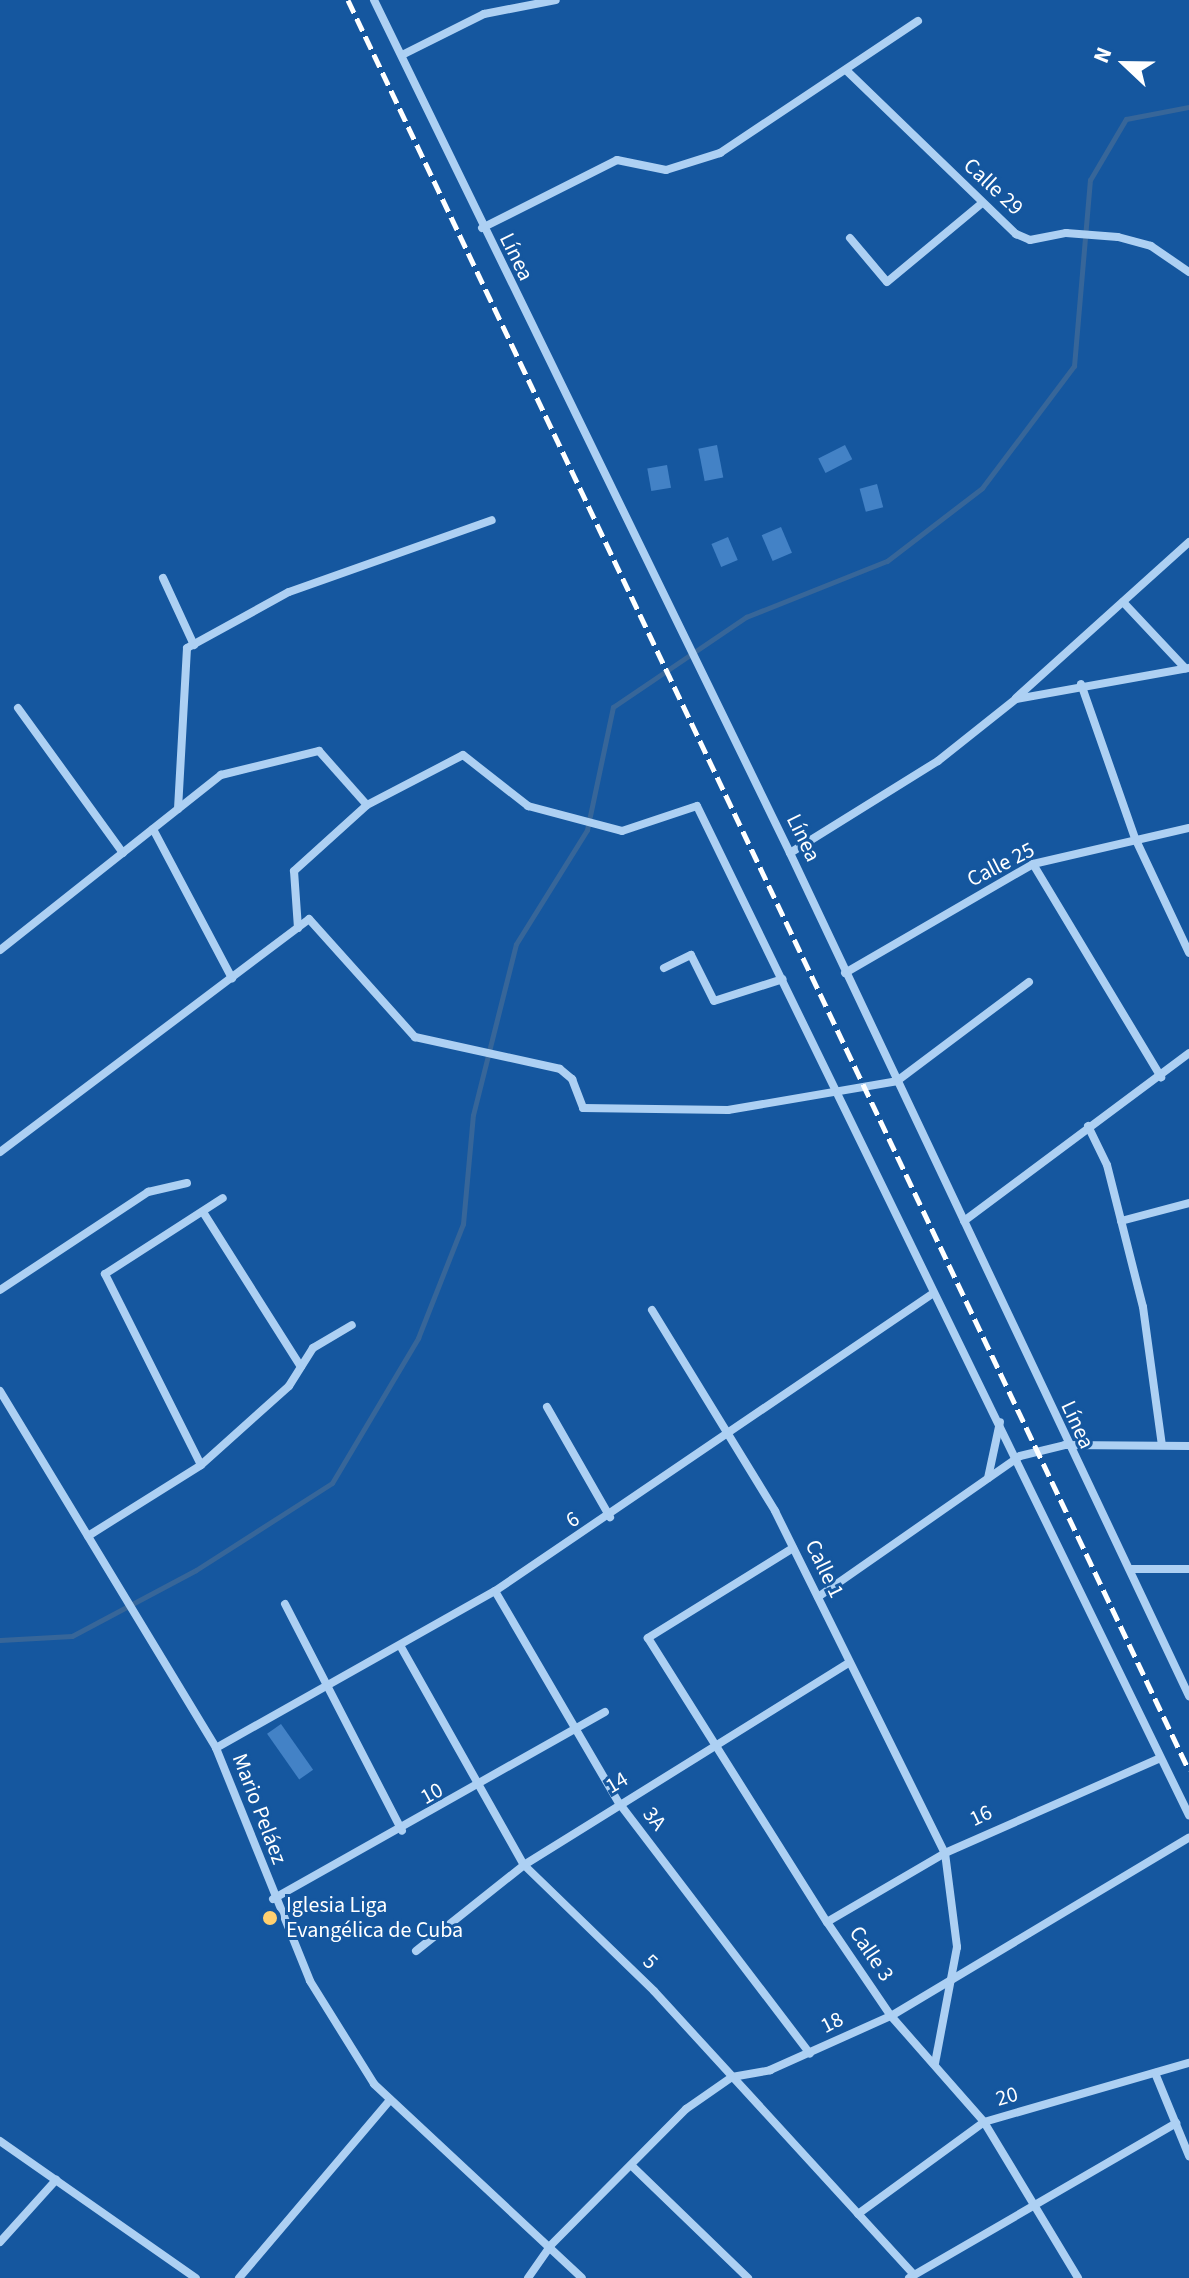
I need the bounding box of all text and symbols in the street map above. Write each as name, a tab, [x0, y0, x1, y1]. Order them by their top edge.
north arrow	[1085, 24, 1165, 104]
text: N	[1085, 42, 1120, 68]
street label: Calle 29	[958, 153, 1028, 221]
street label: Línea	[493, 229, 539, 285]
street label: Línea	[780, 810, 826, 866]
street label: Calle 25	[963, 837, 1039, 893]
street label: Línea	[1055, 1397, 1099, 1453]
street label: 6	[561, 1506, 585, 1534]
street label: Calle 1	[799, 1536, 849, 1602]
street label: Mario Peláez	[226, 1750, 292, 1868]
street label: 14	[601, 1766, 633, 1800]
street label: 10	[416, 1777, 448, 1811]
street label: 16	[965, 1799, 997, 1833]
street label: 3A	[637, 1802, 671, 1836]
place label: Iglesia Liga Evangélica de Cuba	[286, 1892, 463, 1944]
marker: Iglesia Liga Evangélica de Cuba	[261, 1909, 279, 1927]
street label: Calle 3	[843, 1921, 899, 1987]
street label: 5	[637, 1949, 663, 1975]
street label: 18	[816, 2006, 848, 2040]
street label: 20	[993, 2081, 1021, 2113]

